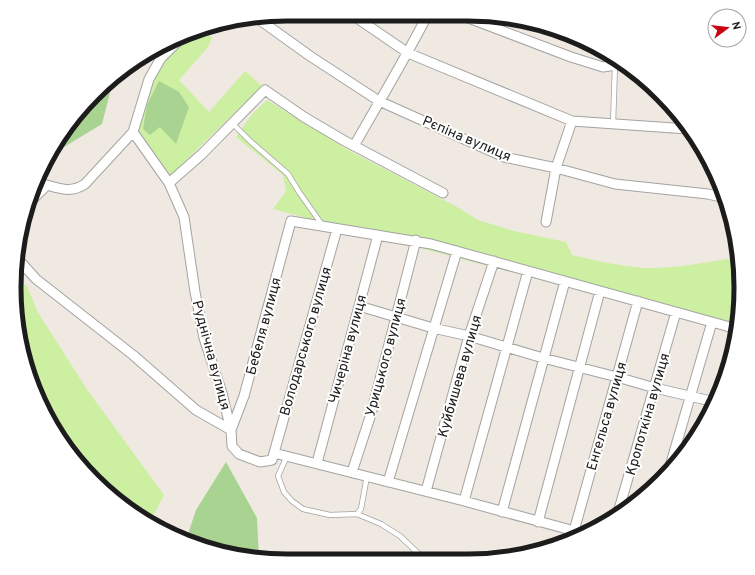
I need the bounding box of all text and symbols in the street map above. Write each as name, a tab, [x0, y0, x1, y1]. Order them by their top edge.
north arrow	[707, 8, 747, 48]
text: N	[728, 20, 743, 31]
street label: Рєпіна вулиця	[419, 113, 513, 166]
street label: Володарського вулиця	[277, 265, 336, 418]
street label: Бебеля вулиця	[243, 276, 286, 377]
street label: Чичеріна вулиця	[326, 293, 371, 406]
street label: Урицького вулиця	[362, 296, 410, 419]
street label: Руднічна вулиця	[188, 299, 233, 412]
street label: Куйбишева вулиця	[435, 313, 486, 440]
street label: Кропоткіна вулиця	[623, 351, 674, 478]
street label: Енгельса вулиця	[584, 360, 631, 473]

